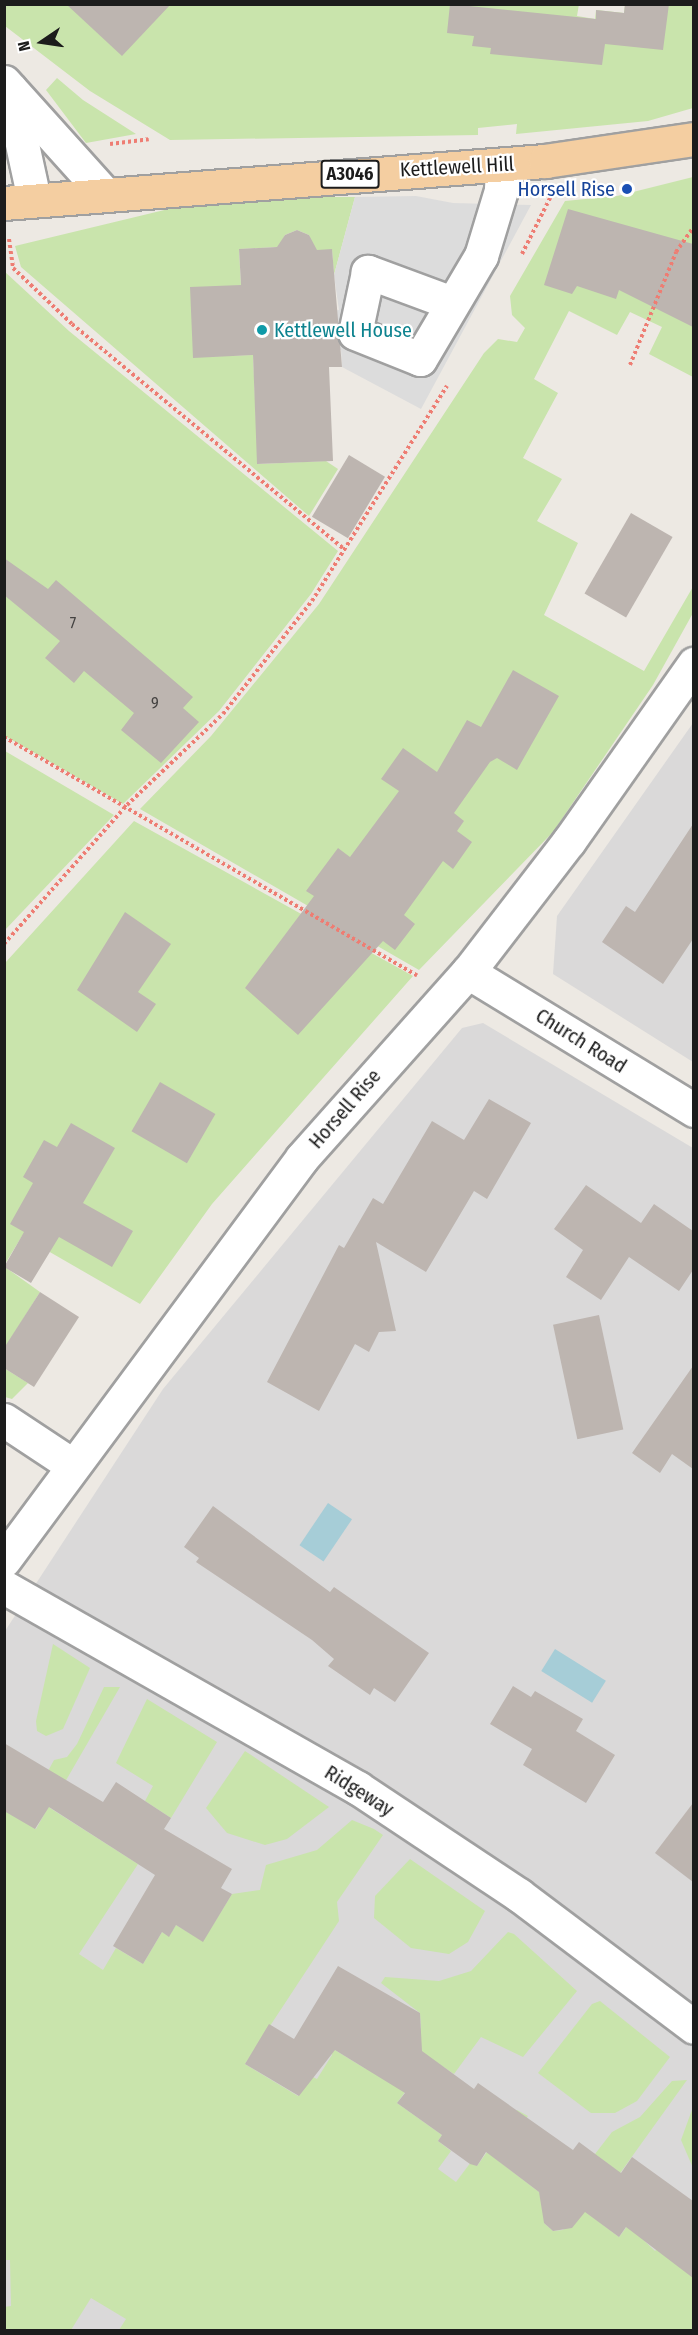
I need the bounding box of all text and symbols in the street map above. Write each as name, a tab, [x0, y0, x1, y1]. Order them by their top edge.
north arrow	[12, 12, 72, 72]
text: N	[14, 39, 34, 53]
street label: Kettlewell Hill	[399, 152, 515, 182]
road number: A3046	[320, 159, 380, 189]
place label: Horsell Rise	[518, 177, 615, 201]
marker: Horsell Rise	[620, 182, 634, 196]
place label: Kettlewell House	[274, 318, 412, 342]
marker: Kettlewell House	[255, 323, 269, 337]
house number: 7	[70, 613, 76, 633]
house number: 9	[151, 693, 159, 713]
street label: Church Road	[531, 1004, 631, 1078]
street label: Horsell Rise	[304, 1064, 386, 1154]
street label: Ridgeway	[320, 1760, 398, 1822]

